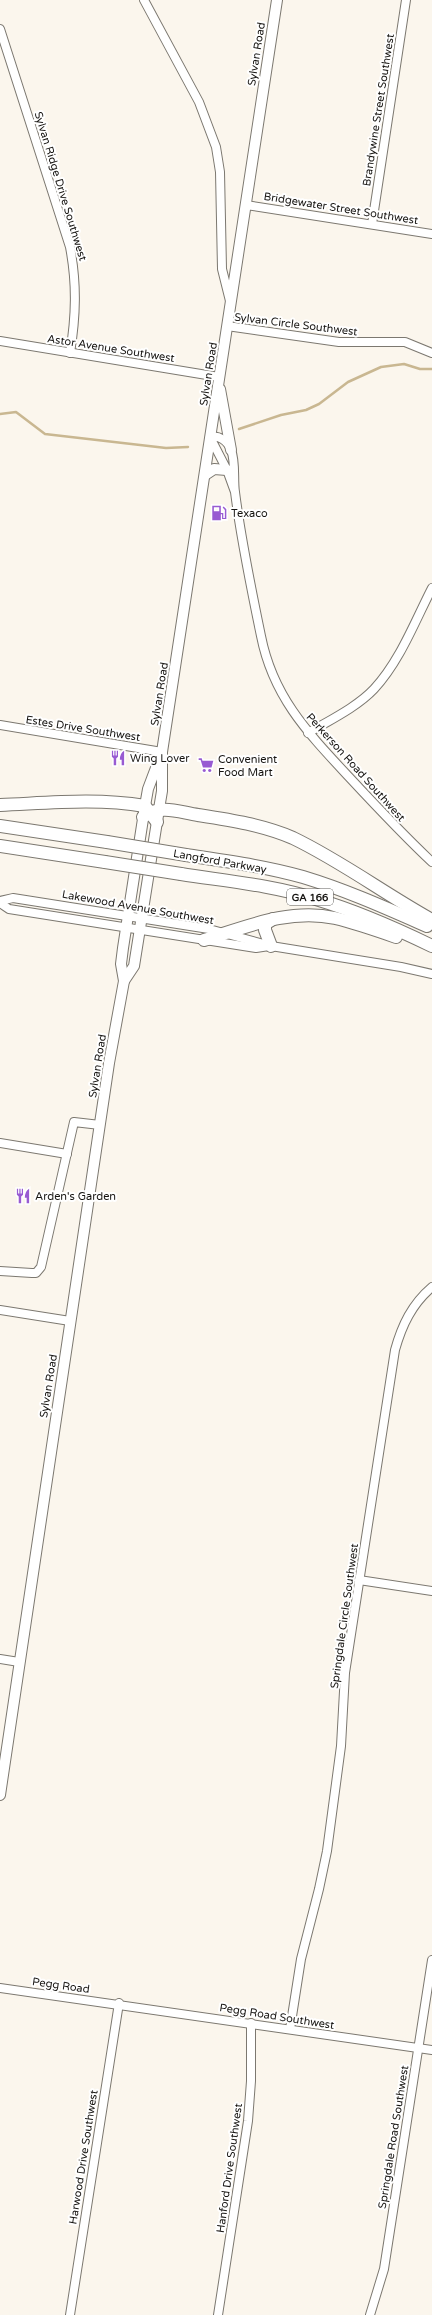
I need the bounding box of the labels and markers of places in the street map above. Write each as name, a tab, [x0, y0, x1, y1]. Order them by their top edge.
fuel station icon: Texaco	[210, 504, 228, 522]
place label: Texaco	[231, 507, 268, 520]
restaurant icon: Wing Lover	[109, 749, 127, 767]
place label: Wing Lover	[130, 752, 190, 765]
place label: Convenient Food Mart	[218, 753, 277, 779]
supermarket icon: Convenient Food Mart	[197, 756, 215, 774]
restaurant icon: Arden's Garden	[14, 1187, 32, 1205]
place label: Arden's Garden	[35, 1190, 116, 1203]

